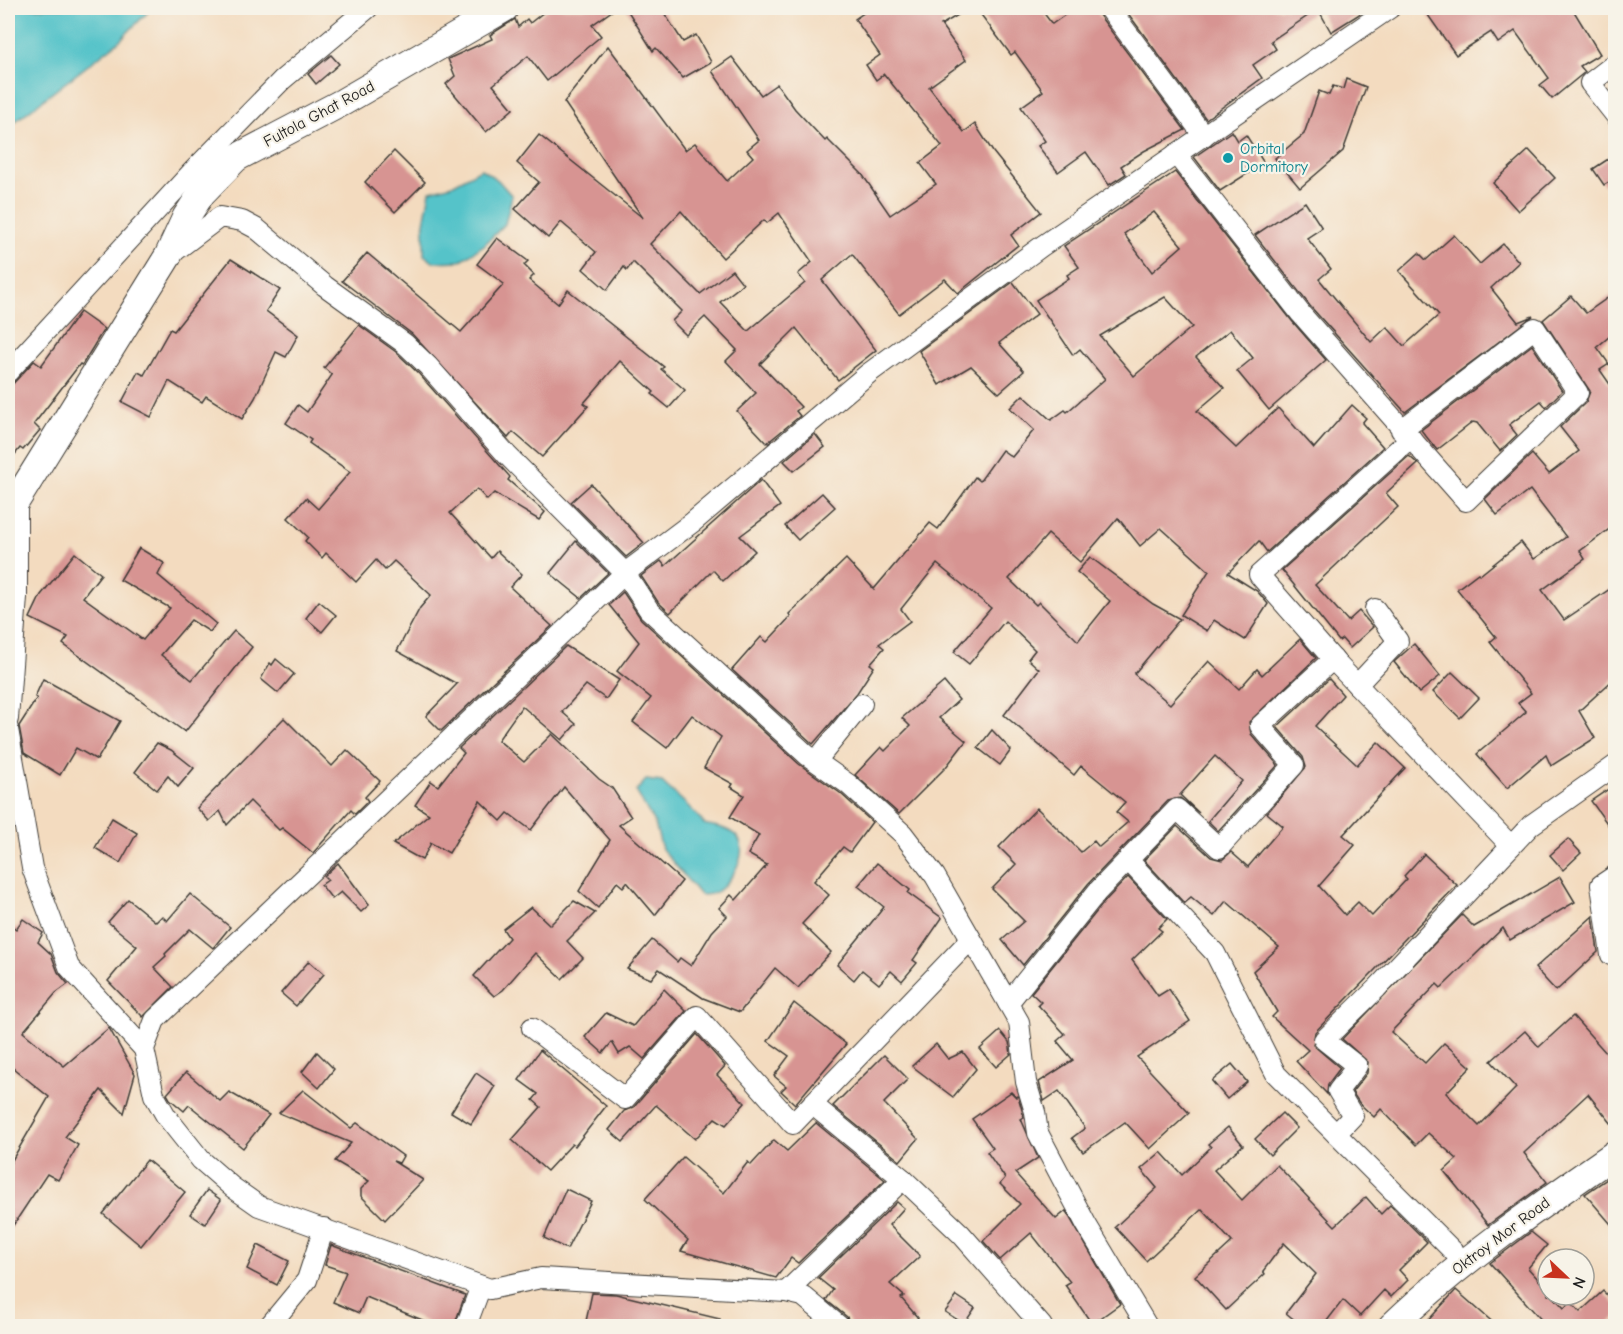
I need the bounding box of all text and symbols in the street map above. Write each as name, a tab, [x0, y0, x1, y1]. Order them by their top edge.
street label: Fultola Ghat Road	[260, 77, 378, 151]
place label: Orbital Dormitory	[1240, 140, 1309, 176]
marker: Orbital Dormitory	[1221, 151, 1235, 165]
street label: Oktroy Mor Road	[1449, 1193, 1553, 1279]
north arrow	[1536, 1247, 1596, 1307]
text: N	[1569, 1274, 1589, 1291]

